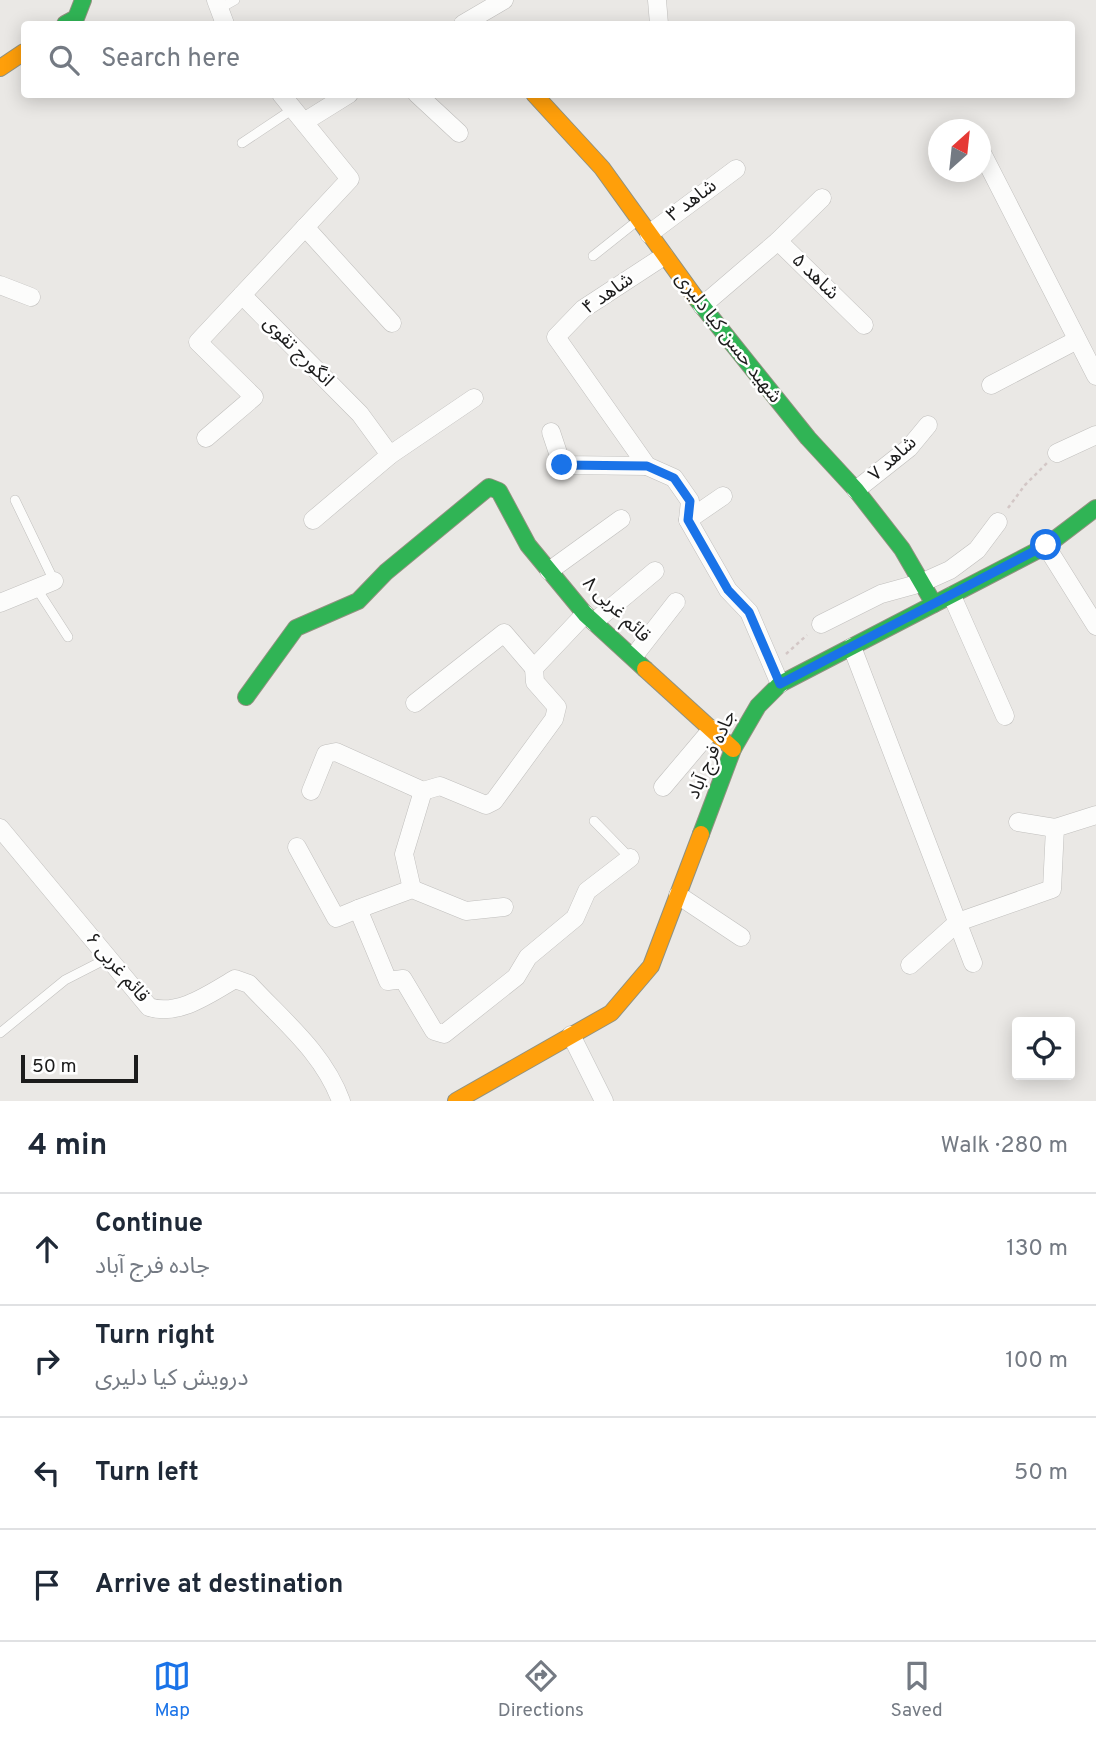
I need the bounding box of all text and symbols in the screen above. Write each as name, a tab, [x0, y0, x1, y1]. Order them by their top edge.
search box	[21, 21, 1075, 98]
icon: search	[45, 41, 83, 79]
text: Search here	[101, 43, 240, 76]
north arrow	[928, 119, 991, 182]
street label: شاهد ۳	[662, 174, 722, 228]
street label: شاهد ۵	[786, 249, 844, 305]
street label: شاهد ۴	[578, 268, 638, 320]
street label: شهید حسن کیا دلیری	[669, 268, 787, 408]
street label: انگورج تقوی	[258, 312, 338, 392]
street label: شاهد ۷	[864, 431, 922, 487]
route end	[546, 449, 577, 480]
route start	[1030, 529, 1061, 560]
street label: قائم غربی ۸	[576, 572, 655, 649]
street label: جاده فرج آباد	[682, 707, 742, 803]
street label: قائم غربی ۶	[79, 928, 154, 1009]
map controls	[1012, 1017, 1075, 1080]
button: locate	[1012, 1017, 1075, 1080]
scale bar	[21, 1052, 138, 1084]
text: 50 m	[32, 1055, 77, 1079]
text: 4 min	[28, 1128, 107, 1165]
text: Walk · 280 m	[941, 1132, 1068, 1161]
text: Continue	[95, 1208, 203, 1241]
icon: ahead	[28, 1230, 66, 1268]
text: 130 m	[1006, 1235, 1068, 1264]
text: جاده فرج آباد	[95, 1253, 210, 1282]
text: Turn right	[95, 1320, 215, 1353]
icon: right	[28, 1342, 66, 1380]
text: 100 m	[1005, 1347, 1068, 1376]
text: درویش کیا دلیری	[95, 1365, 248, 1394]
icon: left	[28, 1454, 66, 1492]
text: Turn left	[95, 1457, 199, 1490]
text: 50 m	[1014, 1459, 1068, 1488]
icon: arrive	[28, 1566, 66, 1604]
text: Arrive at destination	[95, 1569, 343, 1602]
tab: Map	[153, 1657, 191, 1723]
tab: Directions	[498, 1657, 584, 1723]
tab: Saved	[891, 1657, 943, 1723]

